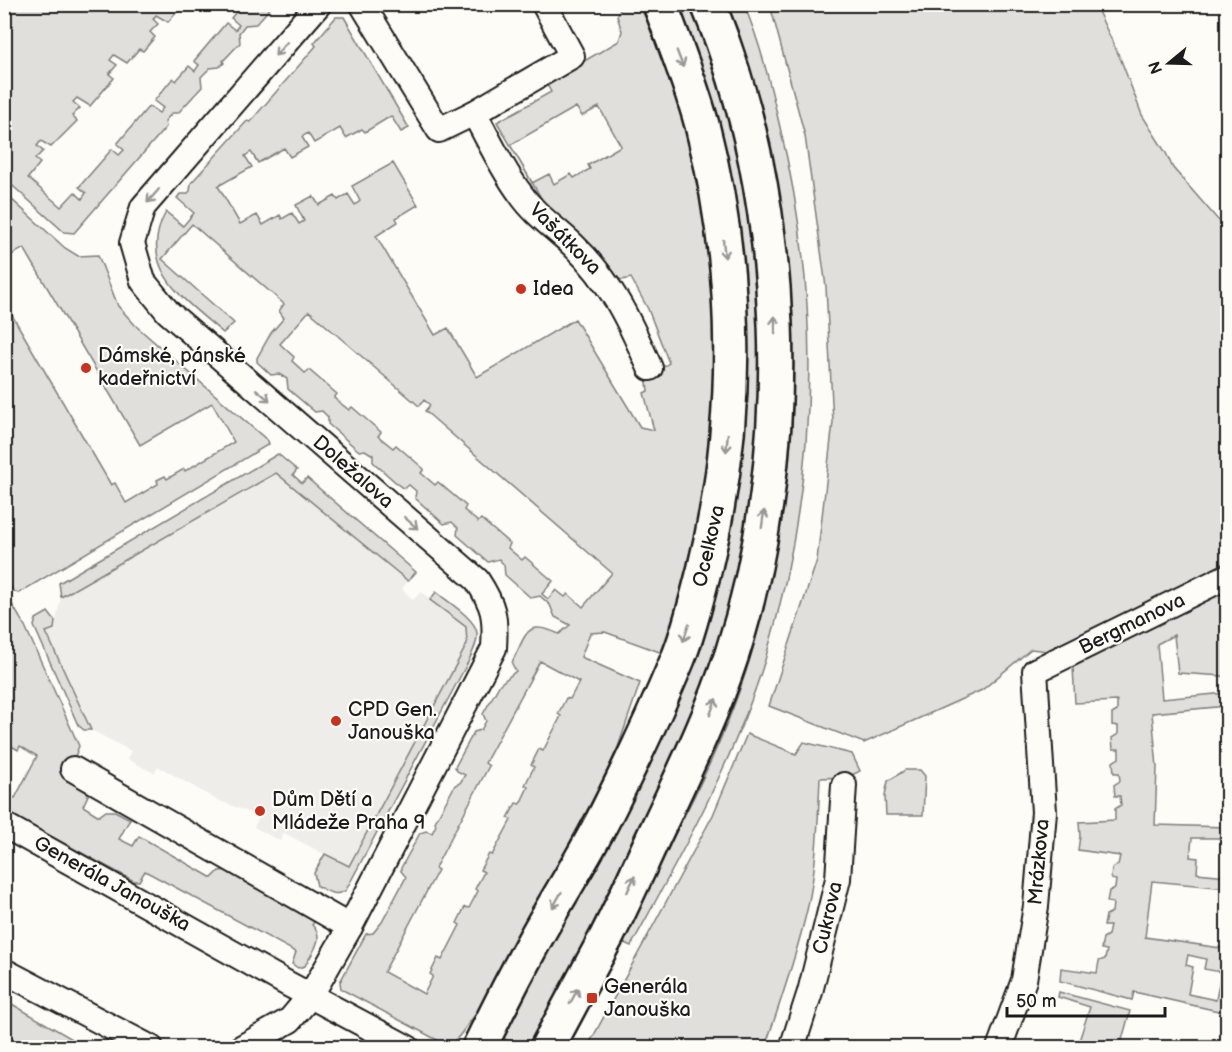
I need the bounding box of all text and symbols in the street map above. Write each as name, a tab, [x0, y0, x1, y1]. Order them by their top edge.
north arrow	[1139, 33, 1199, 93]
one-way arrow	[274, 41, 287, 57]
one-way arrow	[675, 49, 686, 68]
text: N	[1145, 59, 1167, 76]
one-way arrow	[146, 188, 160, 203]
street label: Vašátkova	[524, 198, 606, 280]
one-way arrow	[719, 238, 730, 258]
place label: Idea	[533, 277, 574, 301]
marker: Idea	[514, 282, 528, 296]
one-way arrow	[769, 316, 780, 336]
place label: Dámské, pánské kadeřnictví	[98, 344, 246, 391]
marker: Dámské, pánské kadeřnictví	[79, 361, 93, 375]
one-way arrow	[255, 388, 270, 402]
street label: Doležalova	[308, 430, 398, 514]
one-way arrow	[721, 433, 732, 453]
street label: Ocelkova	[688, 503, 730, 589]
one-way arrow	[758, 510, 769, 530]
one-way arrow	[403, 516, 419, 529]
street label: Bergmanova	[1075, 588, 1189, 660]
one-way arrow	[680, 623, 691, 642]
place label: CPD Gen. Janouška	[348, 698, 437, 745]
one-way arrow	[708, 699, 719, 717]
marker: CPD Gen. Janouška	[329, 714, 343, 728]
place label: Dům Dětí a Mládeže Praha 9	[272, 788, 425, 835]
marker: Dům Dětí a Mládeže Praha 9	[253, 804, 267, 818]
street label: Mrázkova	[1023, 818, 1055, 906]
street label: Generála Janouška	[30, 831, 194, 937]
one-way arrow	[626, 876, 638, 894]
street label: Cukrova	[808, 879, 848, 957]
one-way arrow	[551, 891, 563, 908]
place label: Generála Janouška	[604, 975, 691, 1022]
scale bar	[1007, 980, 1164, 1018]
one-way arrow	[568, 988, 580, 1005]
marker: Generála Janouška	[585, 991, 599, 1005]
text: 50 m	[1016, 991, 1057, 1012]

